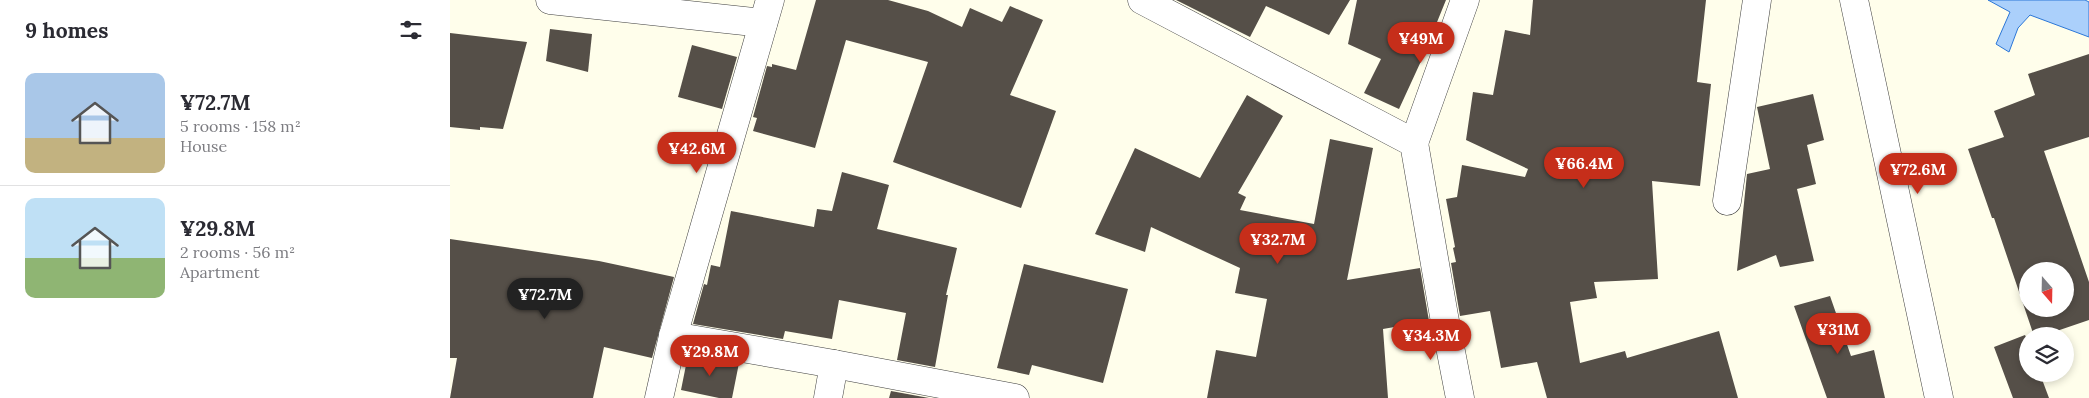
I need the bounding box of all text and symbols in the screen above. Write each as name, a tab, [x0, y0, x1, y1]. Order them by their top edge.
icon: filters	[397, 16, 425, 44]
text: 9 homes	[25, 17, 108, 44]
pin: ¥49M	[1391, 22, 1451, 64]
text: ¥49M	[1398, 28, 1444, 48]
text: ¥72.7M	[180, 89, 251, 116]
icon: home	[65, 93, 125, 153]
text: 5 rooms · 158 m²	[180, 116, 301, 136]
pin: ¥42.6M	[656, 132, 738, 174]
text: House	[180, 136, 227, 156]
text: ¥42.6M	[668, 138, 726, 158]
pin: ¥66.4M	[1543, 146, 1625, 189]
pin: ¥72.6M	[1877, 152, 1959, 195]
text: ¥66.4M	[1555, 153, 1613, 173]
text: ¥72.6M	[1890, 159, 1946, 179]
text: ¥29.8M	[180, 215, 255, 242]
icon: home	[65, 218, 125, 278]
pin: ¥32.7M	[1237, 222, 1319, 265]
text: ¥32.7M	[1250, 229, 1306, 249]
text: 2 rooms · 56 m²	[180, 242, 295, 262]
text: Apartment	[180, 262, 260, 282]
north arrow	[2019, 262, 2074, 318]
map controls	[2019, 262, 2074, 382]
pin: ¥72.7M	[504, 278, 586, 320]
text: ¥72.7M	[518, 284, 572, 304]
pin: ¥31M	[1808, 312, 1868, 355]
pin: ¥34.3M	[1390, 318, 1472, 361]
text: ¥31M	[1817, 319, 1859, 339]
text: ¥34.3M	[1402, 325, 1460, 345]
button: layers	[2019, 327, 2074, 382]
pin: ¥29.8M	[669, 334, 751, 377]
text: ¥29.8M	[681, 341, 739, 361]

